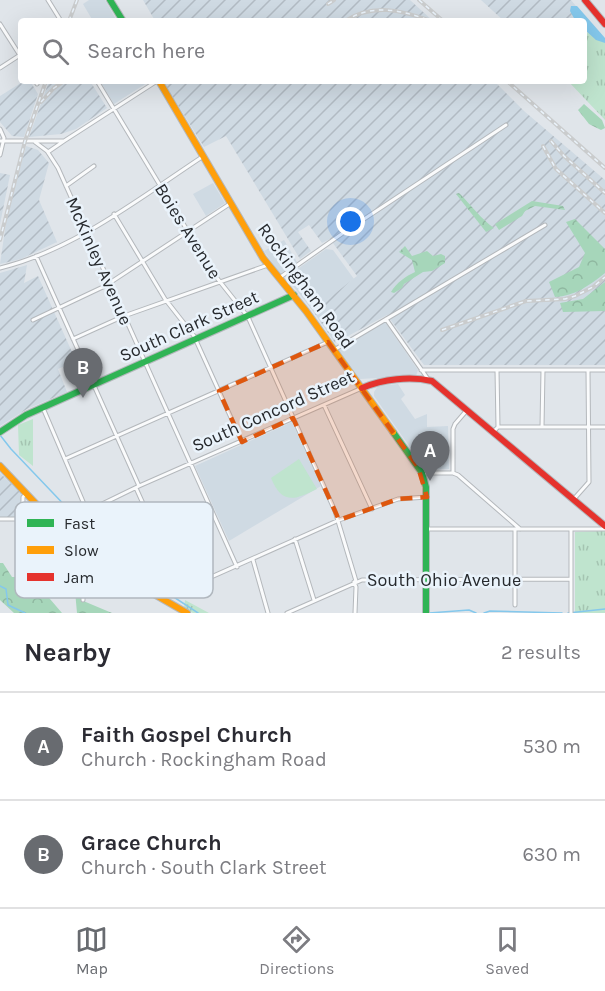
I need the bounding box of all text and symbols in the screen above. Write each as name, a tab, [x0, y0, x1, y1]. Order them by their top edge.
search box	[18, 18, 587, 84]
icon: search	[39, 35, 72, 68]
text: Search here	[87, 38, 205, 64]
street label: Boies Avenue	[150, 179, 226, 283]
street label: McKinley Avenue	[61, 194, 137, 328]
your location	[336, 207, 365, 236]
street label: Rockingham Road	[253, 219, 359, 353]
street label: South Clark Street	[116, 285, 262, 367]
pin: B	[64, 348, 103, 398]
street label: South Concord Street	[188, 365, 358, 457]
pin: A	[410, 432, 450, 481]
legend	[15, 502, 213, 598]
text: Fast	[64, 514, 95, 533]
text: Slow	[64, 541, 99, 560]
text: Jam	[64, 568, 94, 587]
street label: South Ohio Avenue	[367, 569, 521, 591]
text: Nearby	[24, 637, 111, 668]
text: 2 results	[501, 641, 581, 664]
text: Faith Gospel Church	[81, 722, 292, 748]
text: A	[37, 735, 50, 758]
text: 530 m	[523, 735, 581, 758]
text: Church · Rockingham Road	[81, 748, 327, 771]
text: Grace Church	[81, 830, 222, 856]
text: B	[37, 843, 50, 866]
text: 630 m	[522, 843, 581, 866]
text: Church · South Clark Street	[81, 856, 327, 879]
tab: Map	[75, 923, 108, 978]
tab: Directions	[259, 923, 334, 978]
tab: Saved	[485, 923, 530, 978]

